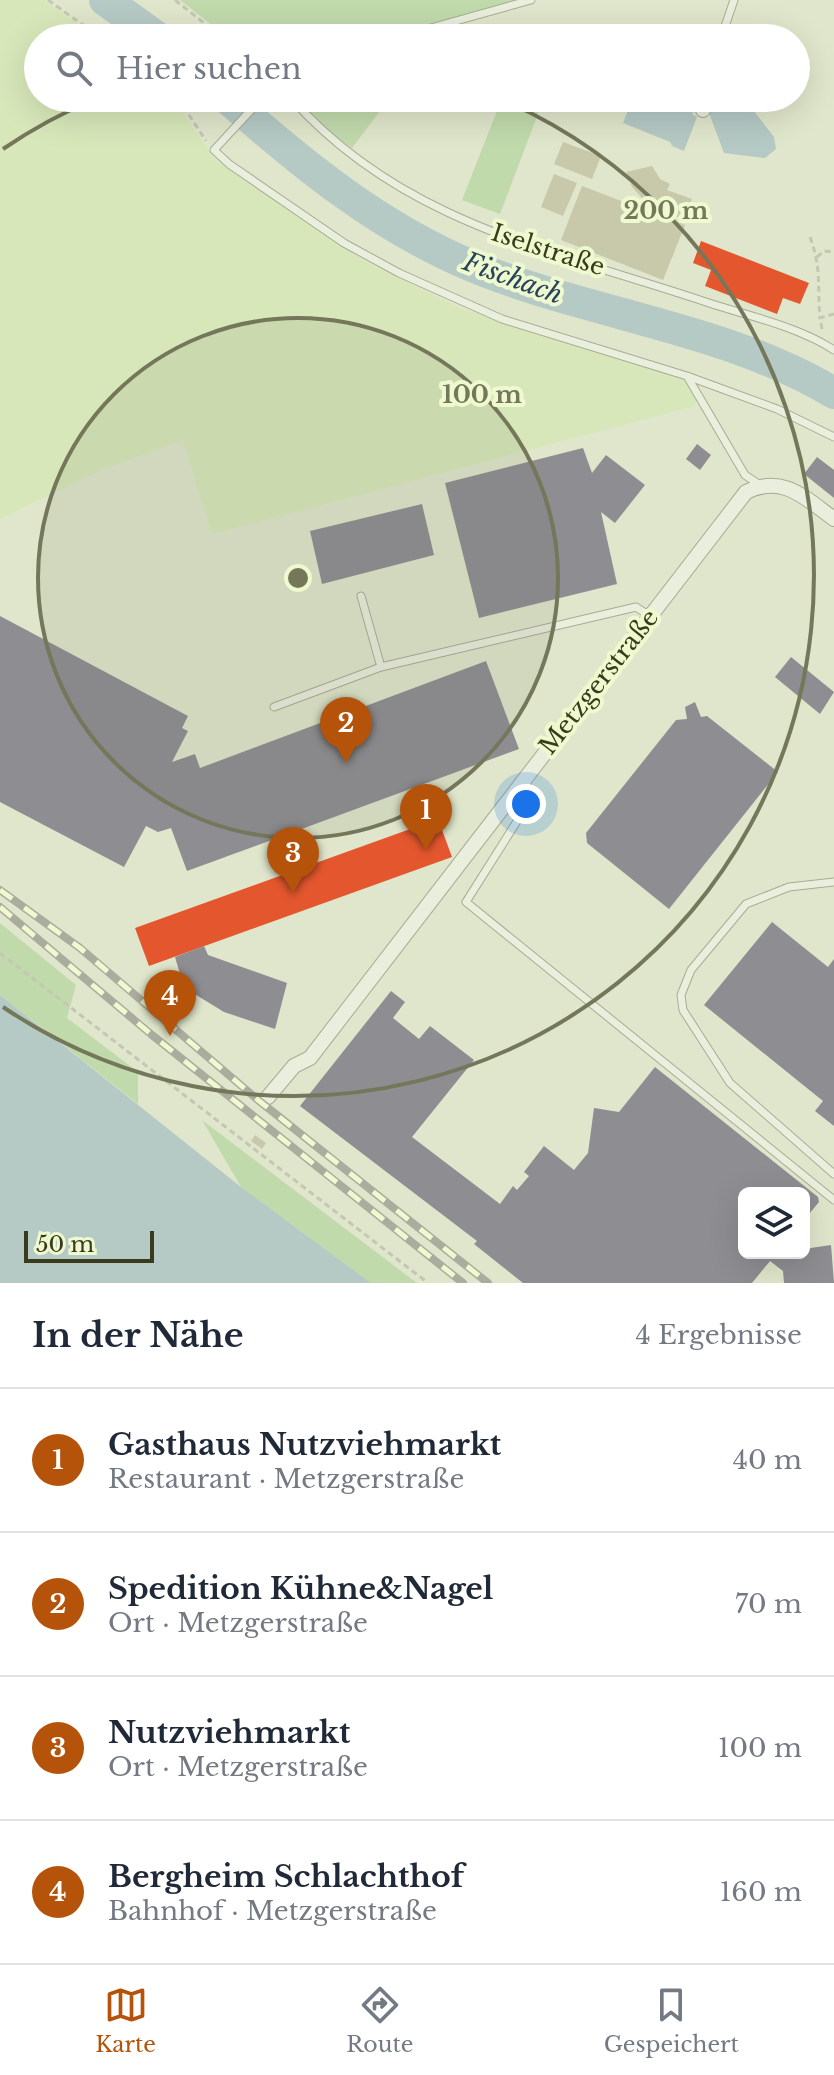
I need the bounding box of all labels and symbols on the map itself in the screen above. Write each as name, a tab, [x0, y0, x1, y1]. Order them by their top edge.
text: 200 m	[624, 196, 709, 225]
street label: Iselstraße	[488, 218, 608, 281]
water label: Fischach	[458, 245, 567, 311]
text: 100 m	[442, 380, 522, 409]
centre of rings	[284, 564, 312, 592]
street label: Metzgerstraße	[533, 603, 664, 760]
pin: 2	[320, 697, 372, 763]
pin: 1	[400, 784, 452, 850]
your location	[506, 784, 546, 824]
pin: 3	[267, 827, 319, 893]
pin: 4	[144, 970, 196, 1036]
scale bar	[24, 1227, 154, 1263]

